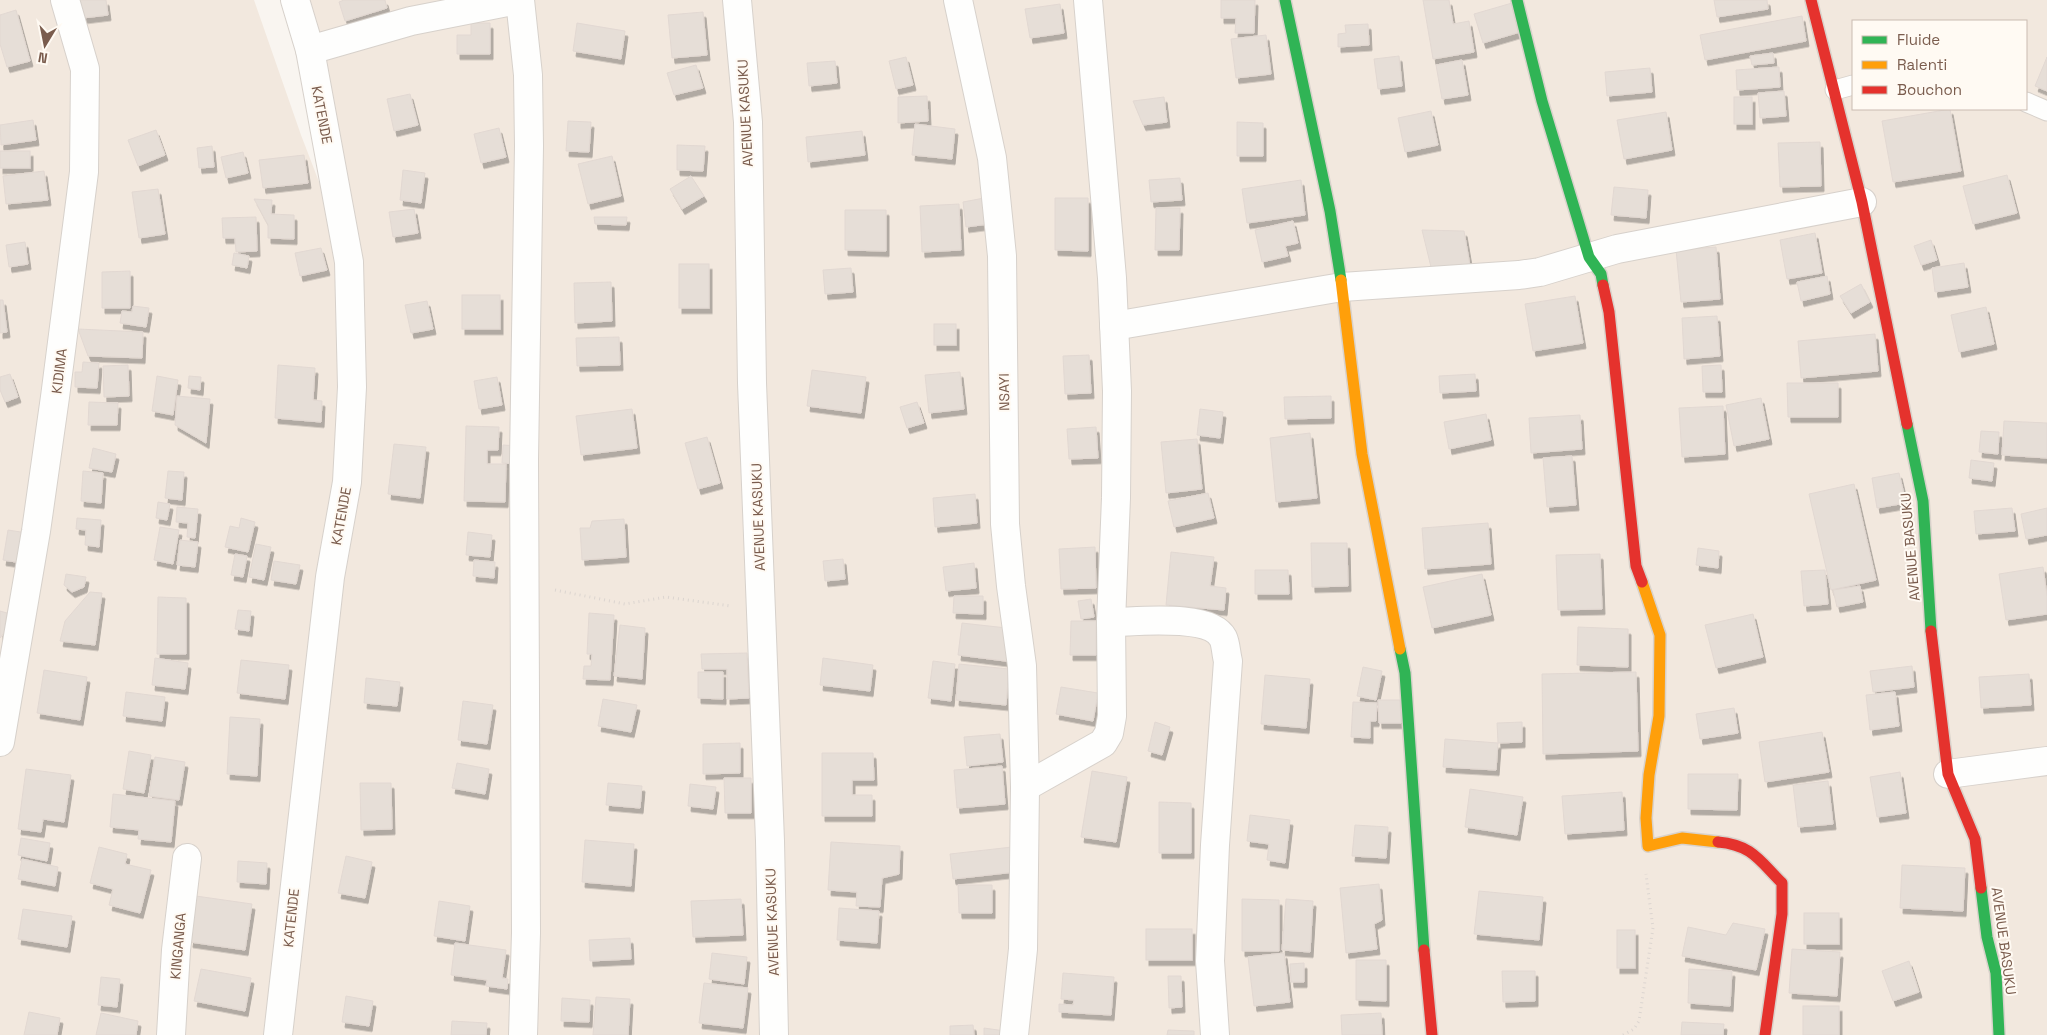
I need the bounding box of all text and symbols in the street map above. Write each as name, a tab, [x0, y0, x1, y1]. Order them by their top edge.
north arrow	[20, 20, 70, 70]
legend	[1852, 20, 2027, 110]
text: Fluide	[1897, 30, 1940, 49]
text: N	[37, 48, 49, 67]
text: Ralenti	[1897, 55, 1947, 74]
street label: AVENUE KASUKU	[733, 59, 757, 167]
text: Bouchon	[1897, 80, 1962, 99]
street label: KATENDE	[308, 84, 336, 146]
street label: KIDIMA	[47, 347, 71, 395]
street label: NSAYI	[995, 373, 1013, 411]
street label: AVENUE KASUKU	[747, 463, 769, 571]
street label: KATENDE	[327, 485, 355, 547]
street label: AVENUE BASUKU	[1896, 492, 1924, 602]
street label: AVENUE KASUKU	[761, 868, 783, 976]
street label: AVENUE BASUKU	[1988, 886, 2020, 996]
street label: KATENDE	[279, 888, 303, 948]
street label: KINGANGA	[166, 912, 190, 980]

